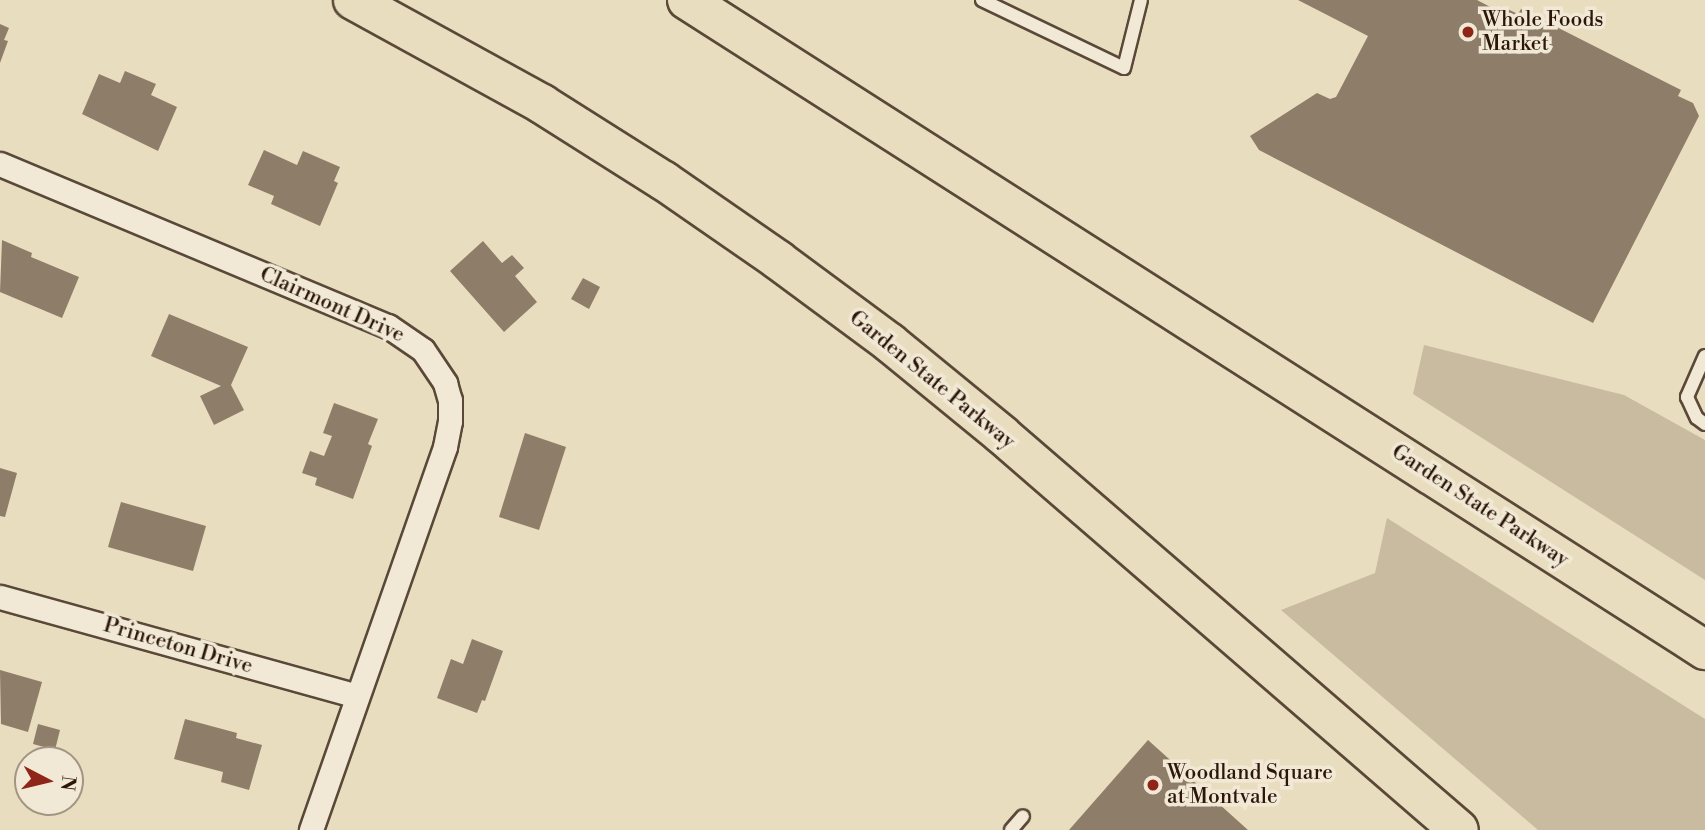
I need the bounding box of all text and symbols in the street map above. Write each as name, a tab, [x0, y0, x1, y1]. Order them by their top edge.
place label: Whole Foods Market	[1482, 7, 1604, 57]
marker: Whole Foods Market	[1460, 24, 1476, 40]
street label: Clairmont Drive	[256, 262, 408, 348]
street label: Garden State Parkway	[844, 305, 1020, 455]
street label: Garden State Parkway	[1387, 439, 1573, 573]
street label: Princeton Drive	[101, 613, 255, 679]
north arrow	[14, 746, 84, 816]
place label: Woodland Square at Montvale	[1167, 760, 1333, 810]
text: N	[55, 774, 81, 792]
marker: Woodland Square at Montvale	[1145, 777, 1161, 793]

